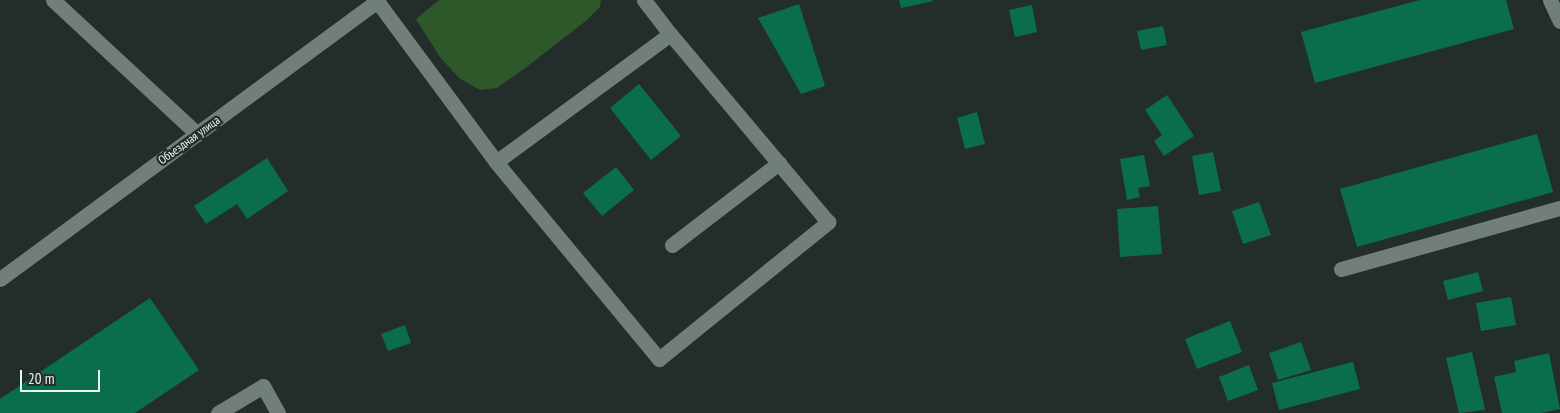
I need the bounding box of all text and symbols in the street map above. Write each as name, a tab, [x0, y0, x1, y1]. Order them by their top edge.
street label: Объездная улица	[155, 113, 223, 167]
scale bar	[22, 360, 102, 392]
text: 20 m	[28, 369, 54, 388]

